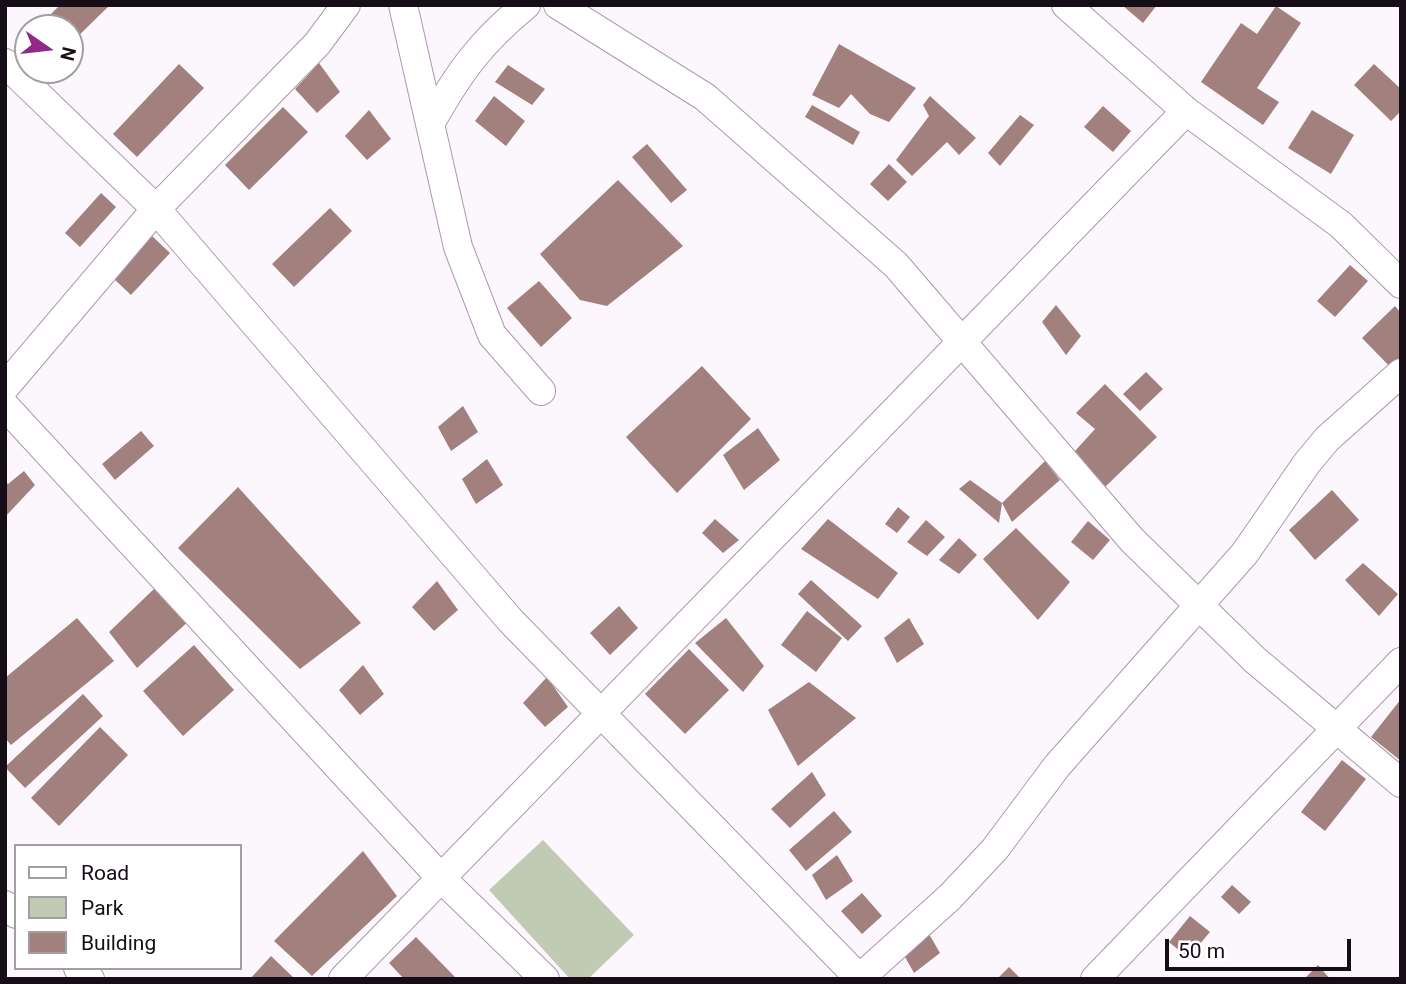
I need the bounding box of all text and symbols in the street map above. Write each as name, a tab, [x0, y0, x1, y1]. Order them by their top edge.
north arrow	[14, 14, 84, 84]
text: N	[55, 44, 81, 63]
legend	[14, 844, 242, 970]
text: Road	[81, 861, 129, 885]
text: Park	[81, 896, 123, 920]
scale bar	[1168, 925, 1354, 969]
text: Building	[81, 931, 156, 955]
text: 50 m	[1178, 939, 1225, 963]

